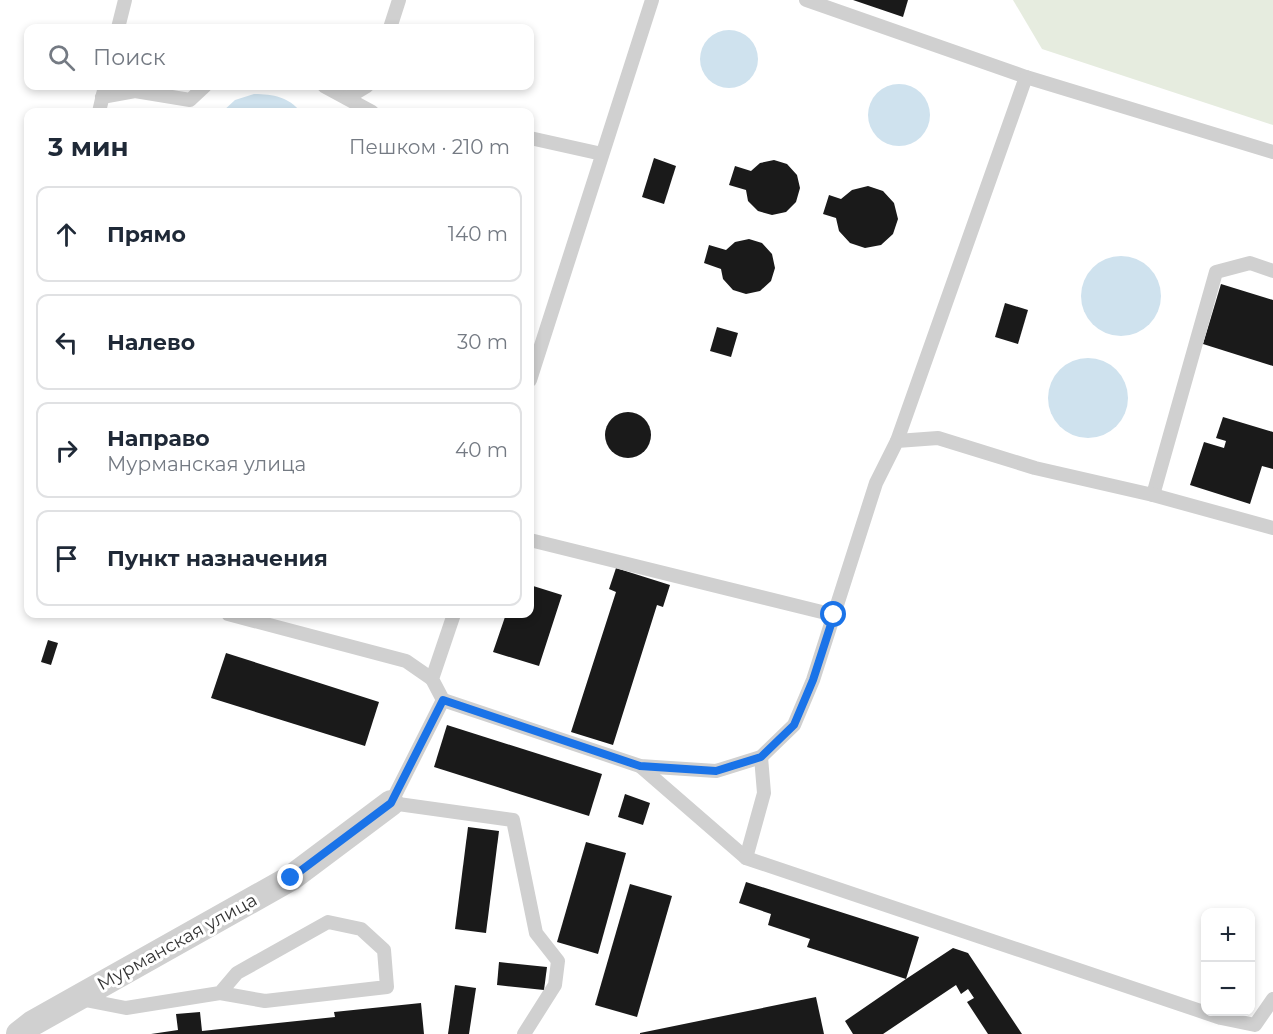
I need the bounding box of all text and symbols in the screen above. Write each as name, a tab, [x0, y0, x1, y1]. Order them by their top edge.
search box	[24, 24, 534, 90]
icon: search	[45, 41, 78, 74]
text: Поиск	[93, 44, 165, 71]
text: 3 мин	[48, 131, 128, 163]
text: Пешком · 210 m	[349, 135, 510, 159]
icon: ahead	[50, 218, 83, 251]
text: Прямо	[107, 221, 186, 248]
text: 140 m	[448, 222, 508, 246]
icon: left	[50, 326, 83, 359]
text: Налево	[107, 329, 195, 356]
text: 30 m	[457, 330, 508, 354]
text: Направо	[107, 425, 210, 452]
icon: right	[50, 434, 83, 467]
text: 40 m	[455, 438, 508, 462]
text: Мурманская улица	[107, 452, 306, 476]
icon: arrive	[50, 542, 83, 575]
text: Пункт назначения	[107, 545, 328, 572]
route start	[820, 601, 846, 627]
route end	[277, 864, 303, 890]
street label: Мурманская улица	[93, 889, 261, 995]
map controls	[1201, 908, 1255, 1016]
button: +	[1201, 908, 1255, 962]
button: −	[1201, 962, 1255, 1016]

